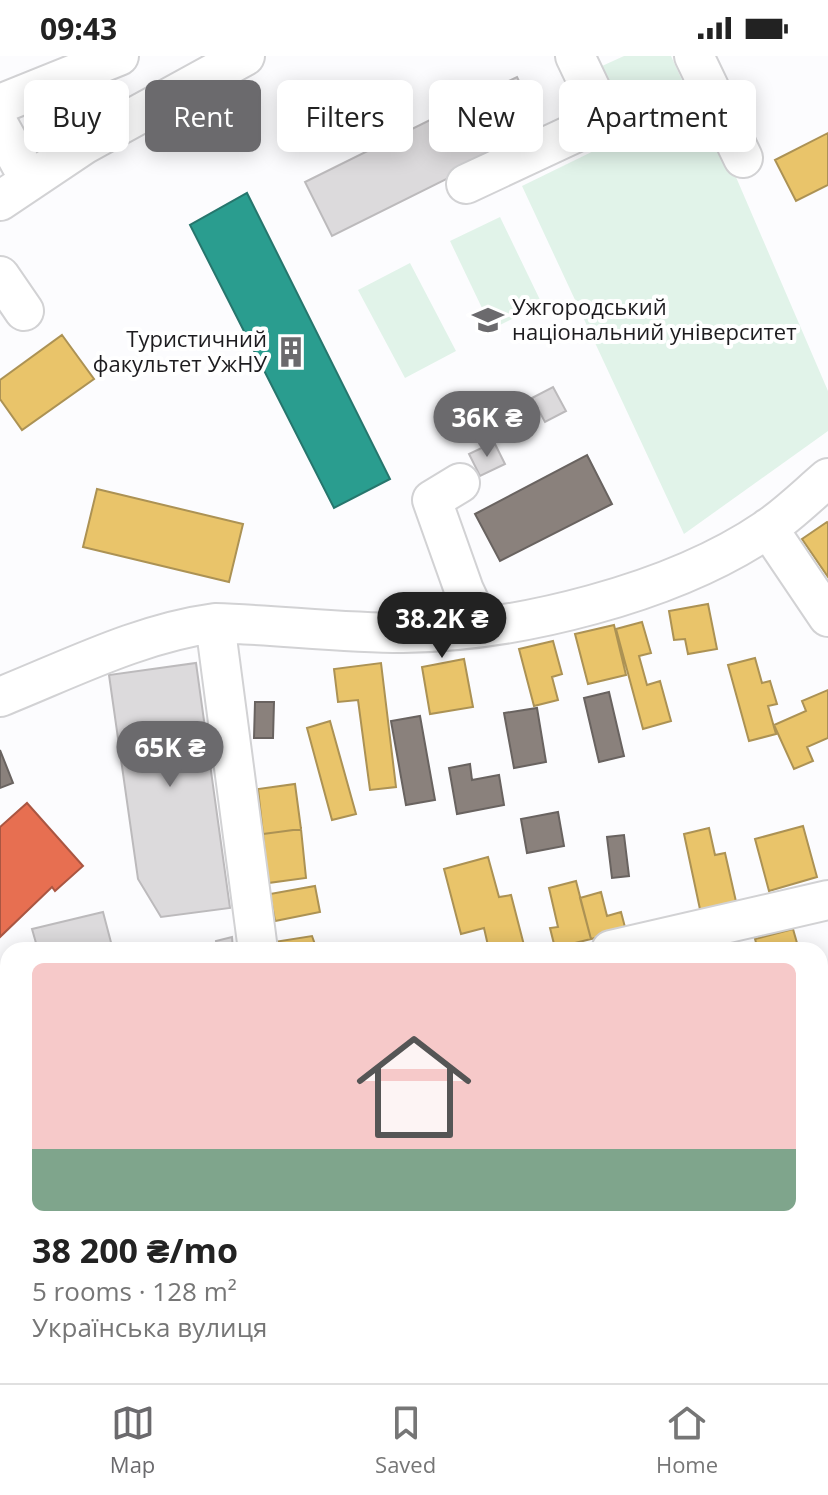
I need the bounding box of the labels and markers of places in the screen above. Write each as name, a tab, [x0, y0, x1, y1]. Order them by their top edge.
place label: Ужгородський національний університет	[512, 291, 797, 346]
school or university icon: Ужгородський національний університет	[471, 303, 505, 337]
place label: Туристичний факультет УжНУ	[93, 323, 267, 378]
building icon: Туристичний факультет УжНУ	[274, 335, 308, 369]
pin: 36K ₴	[431, 391, 543, 459]
pin: 38.2K ₴	[368, 592, 516, 660]
pin: 65K ₴	[114, 721, 226, 789]

